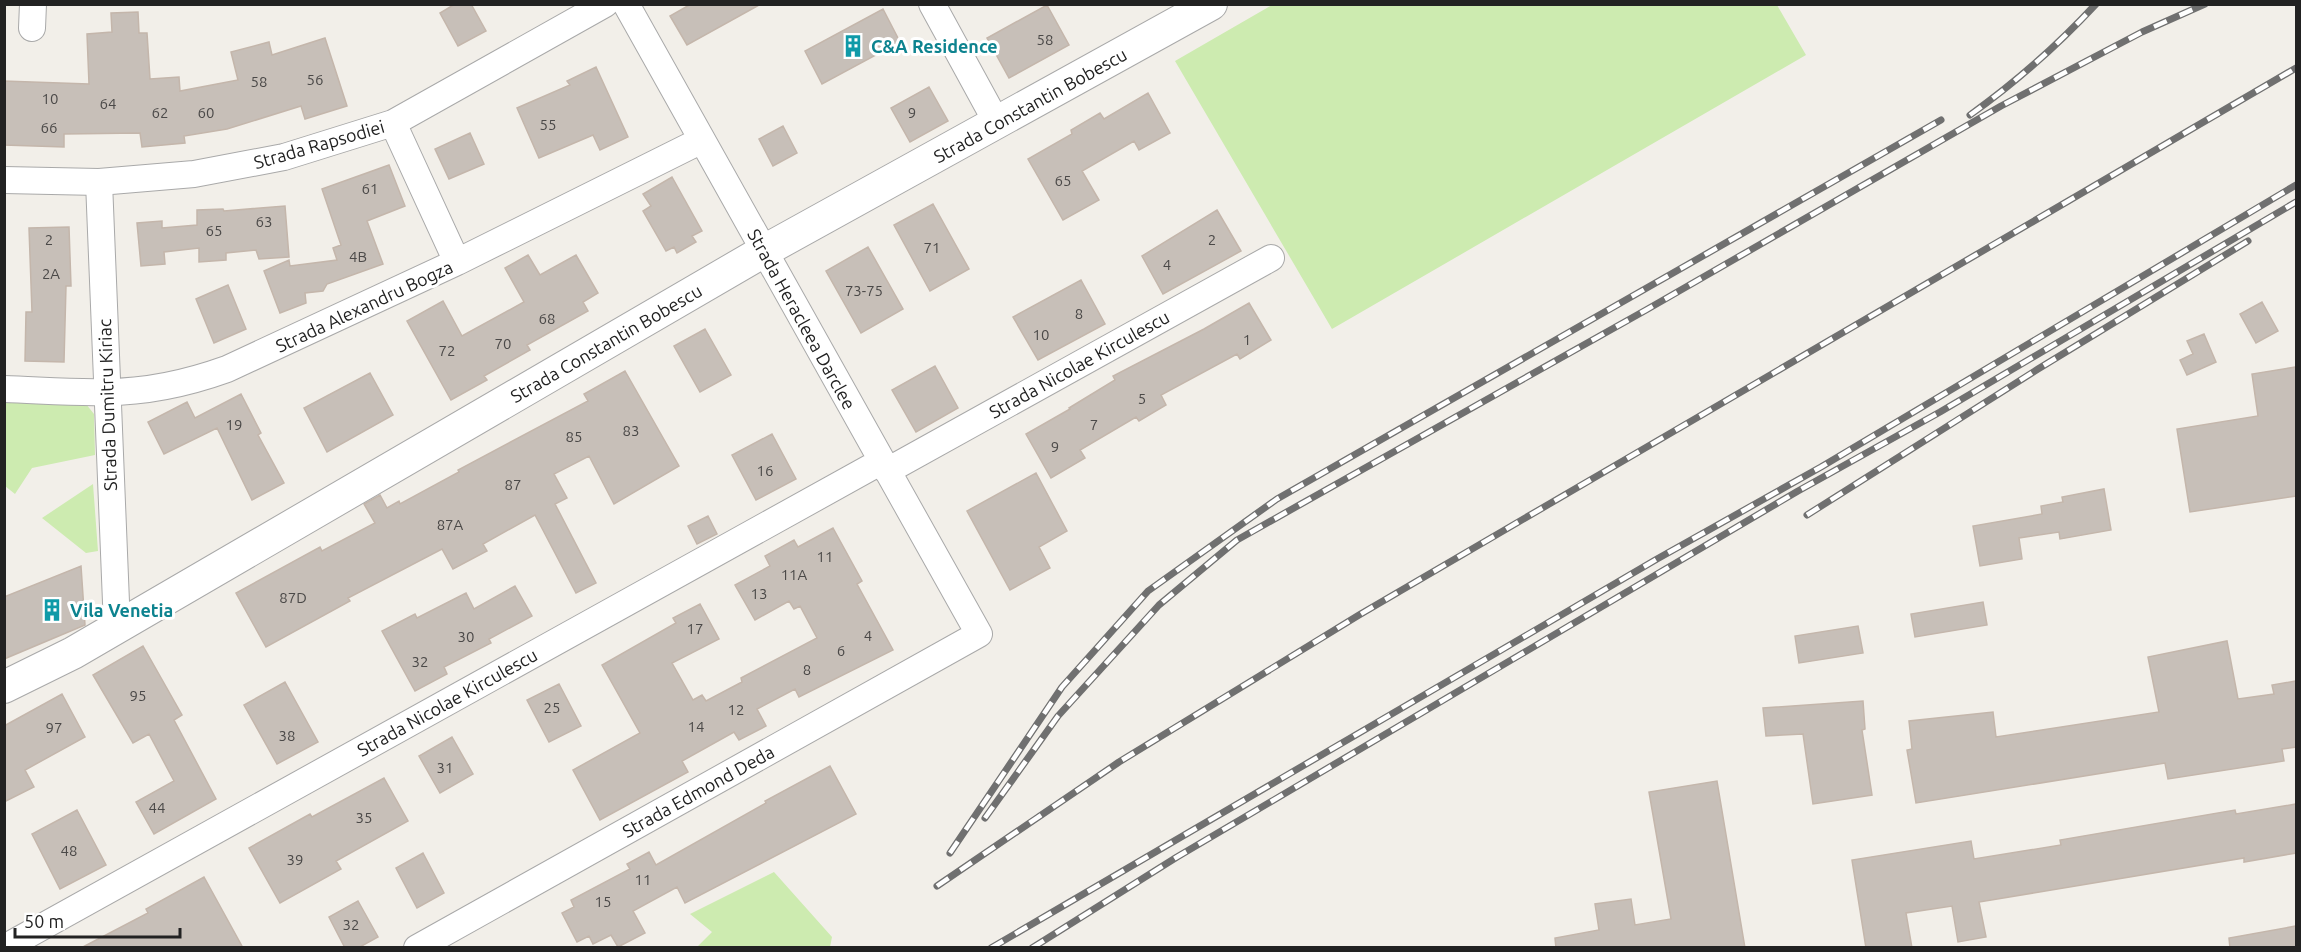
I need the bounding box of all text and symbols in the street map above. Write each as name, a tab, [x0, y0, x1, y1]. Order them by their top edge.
house number: 58	[1037, 31, 1053, 48]
building icon: C&A Residence	[840, 33, 866, 59]
place label: C&A Residence	[871, 36, 998, 56]
street label: Strada Constantin Bobescu	[930, 44, 1130, 166]
house number: 56	[307, 71, 323, 88]
house number: 58	[251, 73, 267, 90]
house number: 10	[42, 90, 58, 107]
house number: 64	[100, 95, 116, 112]
house number: 62	[152, 104, 168, 121]
house number: 60	[198, 104, 214, 121]
house number: 9	[908, 104, 916, 121]
street label: Strada Rapsodiei	[251, 116, 387, 172]
house number: 55	[540, 116, 556, 133]
house number: 66	[41, 119, 57, 136]
house number: 65	[1055, 172, 1071, 189]
house number: 61	[362, 180, 378, 197]
house number: 63	[256, 213, 272, 230]
house number: 65	[206, 222, 222, 239]
street label: Strada Heracleea Darclee	[744, 225, 860, 413]
house number: 2	[45, 231, 53, 248]
house number: 2	[1208, 231, 1216, 248]
house number: 71	[924, 239, 940, 256]
house number: 4B	[349, 248, 367, 265]
street label: Strada Alexandru Bogza	[272, 256, 456, 356]
house number: 4	[1163, 256, 1171, 273]
house number: 2A	[42, 265, 60, 282]
street label: Strada Constantin Bobescu	[507, 280, 705, 406]
house number: 73-75	[845, 282, 883, 299]
house number: 8	[1075, 305, 1083, 322]
street label: Strada Nicolae Kirculescu	[985, 306, 1173, 422]
house number: 68	[539, 310, 555, 327]
street label: Strada Dumitru Kiriac	[94, 319, 120, 491]
house number: 10	[1033, 326, 1049, 343]
house number: 1	[1243, 331, 1251, 348]
house number: 70	[495, 335, 511, 352]
house number: 72	[439, 342, 455, 359]
house number: 5	[1138, 390, 1146, 407]
house number: 19	[226, 416, 242, 433]
house number: 7	[1090, 416, 1098, 433]
house number: 83	[623, 422, 639, 439]
house number: 85	[566, 428, 582, 445]
house number: 9	[1051, 438, 1059, 455]
house number: 16	[757, 462, 773, 479]
house number: 87	[505, 476, 521, 493]
house number: 87A	[437, 516, 464, 533]
house number: 11	[817, 548, 833, 565]
house number: 11A	[781, 566, 808, 583]
house number: 13	[751, 585, 767, 602]
house number: 87D	[279, 589, 307, 606]
building icon: Vila Venetia	[39, 597, 65, 623]
place label: Vila Venetia	[70, 600, 173, 620]
house number: 17	[687, 620, 703, 637]
house number: 4	[864, 627, 872, 644]
house number: 30	[458, 628, 474, 645]
house number: 6	[837, 642, 845, 659]
street label: Strada Nicolae Kirculescu	[353, 644, 541, 760]
house number: 32	[412, 653, 428, 670]
house number: 8	[803, 661, 811, 678]
house number: 95	[130, 687, 146, 704]
house number: 25	[544, 699, 560, 716]
house number: 12	[728, 701, 744, 718]
house number: 14	[688, 718, 704, 735]
house number: 97	[46, 719, 62, 736]
house number: 38	[279, 727, 295, 744]
street label: Strada Edmond Deda	[619, 741, 777, 841]
house number: 31	[437, 759, 453, 776]
house number: 44	[149, 799, 165, 816]
house number: 35	[356, 809, 372, 826]
house number: 48	[61, 842, 77, 859]
house number: 39	[287, 851, 303, 868]
house number: 11	[635, 871, 651, 888]
house number: 15	[595, 893, 611, 910]
scale bar	[15, 901, 180, 939]
text: 50 m	[24, 911, 64, 931]
house number: 32	[343, 916, 359, 933]

